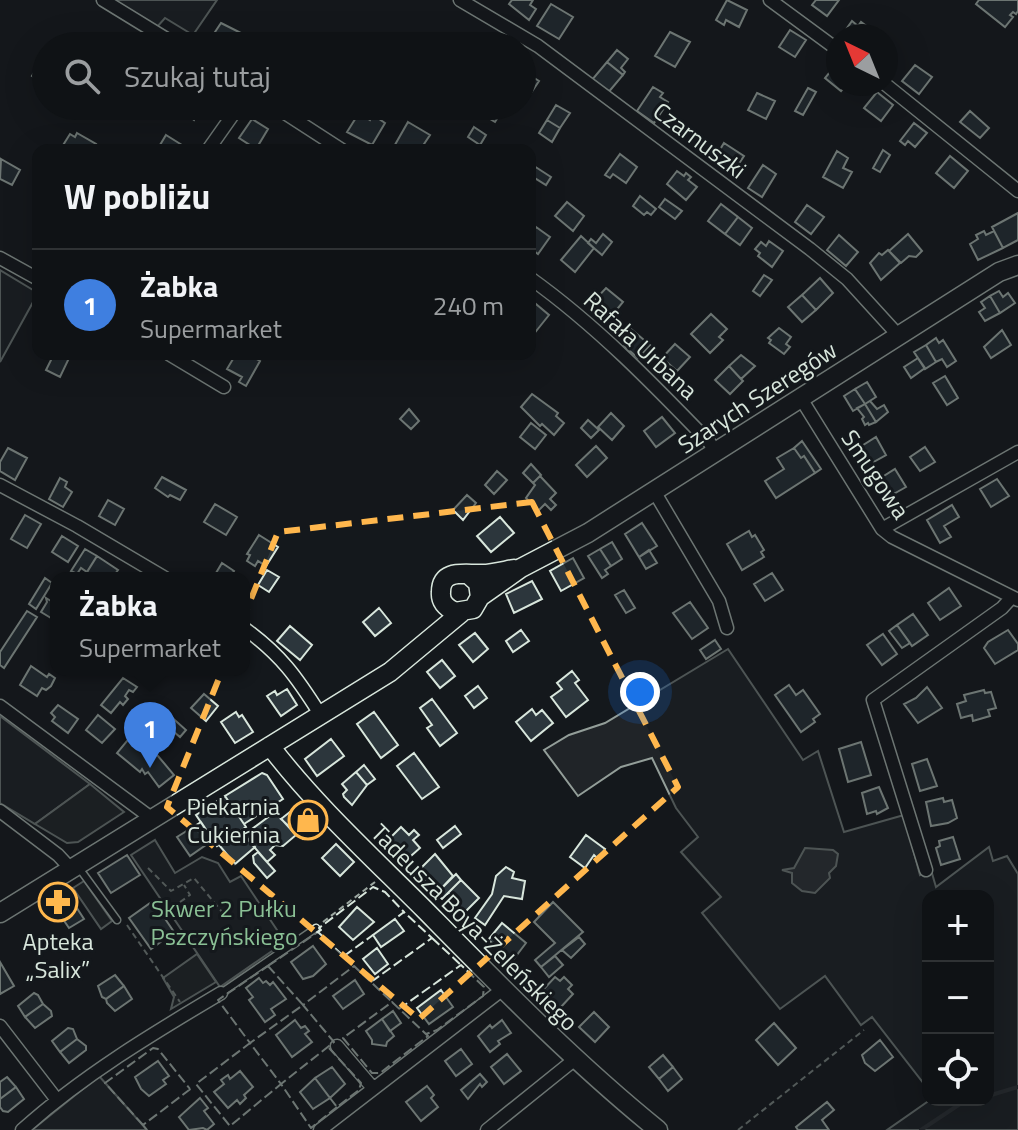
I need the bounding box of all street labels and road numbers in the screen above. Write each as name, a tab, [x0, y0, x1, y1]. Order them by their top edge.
street label: Czarnuszki	[646, 93, 754, 187]
street label: Rafała Urbana	[576, 282, 706, 408]
street label: Szarych Szeregów	[670, 332, 844, 462]
street label: Smugowa	[833, 422, 919, 526]
street label: Tadeusza Boya-Żeleńskiego	[363, 815, 587, 1039]

